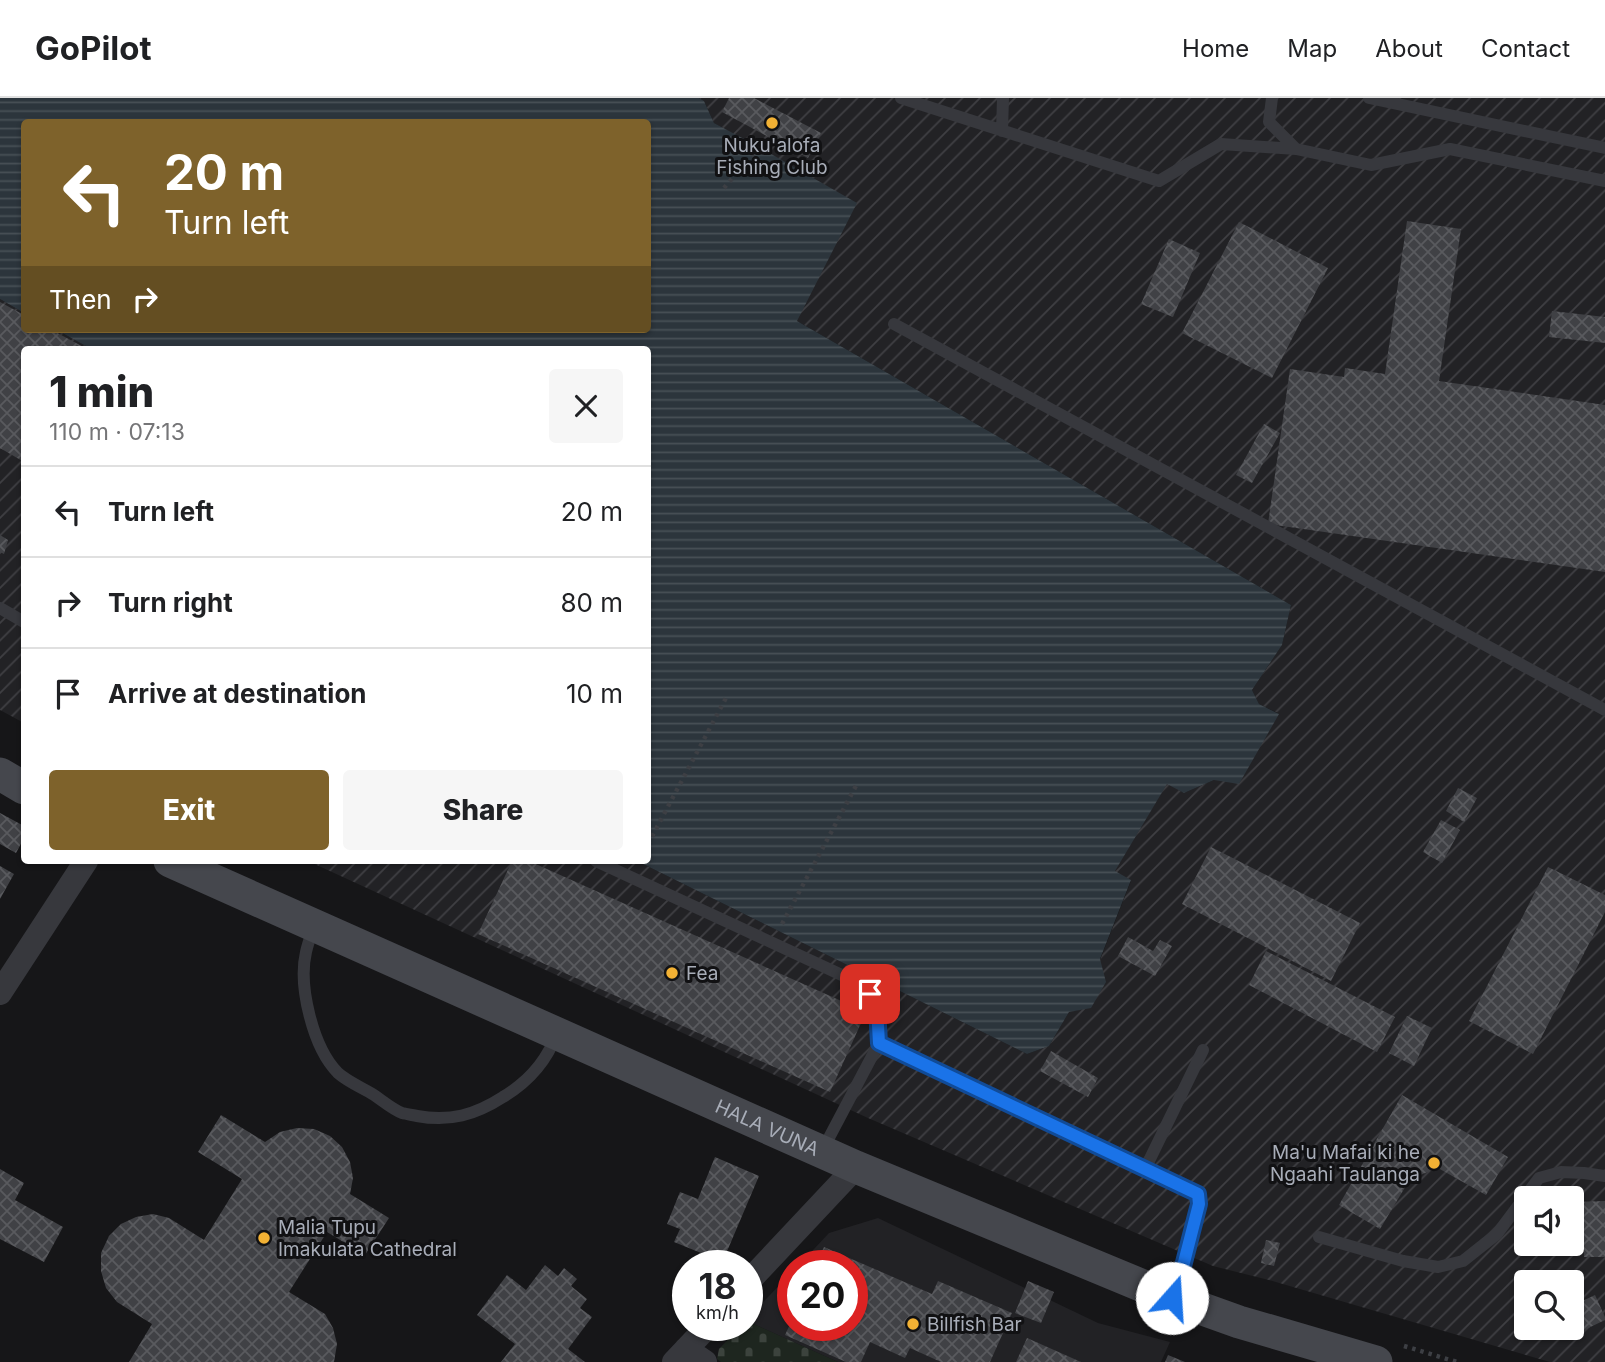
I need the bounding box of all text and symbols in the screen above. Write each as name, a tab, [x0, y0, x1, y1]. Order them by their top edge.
text: GoPilot	[35, 28, 152, 68]
text: Home	[1182, 34, 1249, 63]
text: Map	[1287, 34, 1337, 63]
text: About	[1375, 34, 1443, 63]
text: Contact	[1481, 34, 1570, 63]
marker: Nuku'alofa Fishing Club	[764, 115, 780, 131]
place label: Nuku'alofa Fishing Club	[716, 134, 828, 179]
text: 20 m	[164, 143, 284, 202]
icon: left	[49, 147, 140, 238]
text: Turn left	[164, 203, 289, 242]
icon: right	[126, 280, 164, 318]
text: Then	[49, 284, 112, 315]
text: 1 min	[49, 366, 154, 417]
button: close	[549, 369, 623, 443]
text: 110 m · 07:13	[49, 418, 185, 446]
icon: left	[49, 493, 87, 531]
text: Turn left	[108, 496, 214, 527]
text: 20 m	[561, 496, 623, 527]
icon: right	[49, 584, 87, 622]
text: Turn right	[108, 587, 233, 618]
text: 80 m	[560, 587, 623, 618]
icon: arrive	[49, 675, 87, 713]
text: Arrive at destination	[108, 678, 367, 709]
text: 10 m	[566, 678, 623, 709]
button: Exit	[49, 770, 329, 850]
button: Share	[343, 770, 623, 850]
place label: Fea	[686, 962, 718, 985]
pin	[840, 964, 900, 1024]
marker: Fea	[664, 965, 680, 981]
icon: arrive	[851, 975, 889, 1013]
street label: HALA VUNA	[712, 1095, 822, 1161]
place label: Ma'u Mafai ki he Ngaahi Taulanga	[1270, 1141, 1420, 1186]
marker: Ma'u Mafai ki he Ngaahi Taulanga	[1426, 1155, 1442, 1171]
map controls	[1514, 1186, 1584, 1340]
button: sound	[1514, 1186, 1584, 1256]
place label: Malia Tupu Imakulata Cathedral	[278, 1216, 457, 1261]
marker: Malia Tupu Imakulata Cathedral	[256, 1230, 272, 1246]
speed limit sign: 20	[777, 1250, 868, 1341]
position arrow	[1135, 1261, 1209, 1335]
text: 18	[699, 1265, 736, 1307]
button: search	[1514, 1270, 1584, 1340]
text: km/h	[696, 1302, 739, 1323]
place label: Billfish Bar	[927, 1313, 1022, 1336]
marker: Billfish Bar	[905, 1316, 921, 1332]

